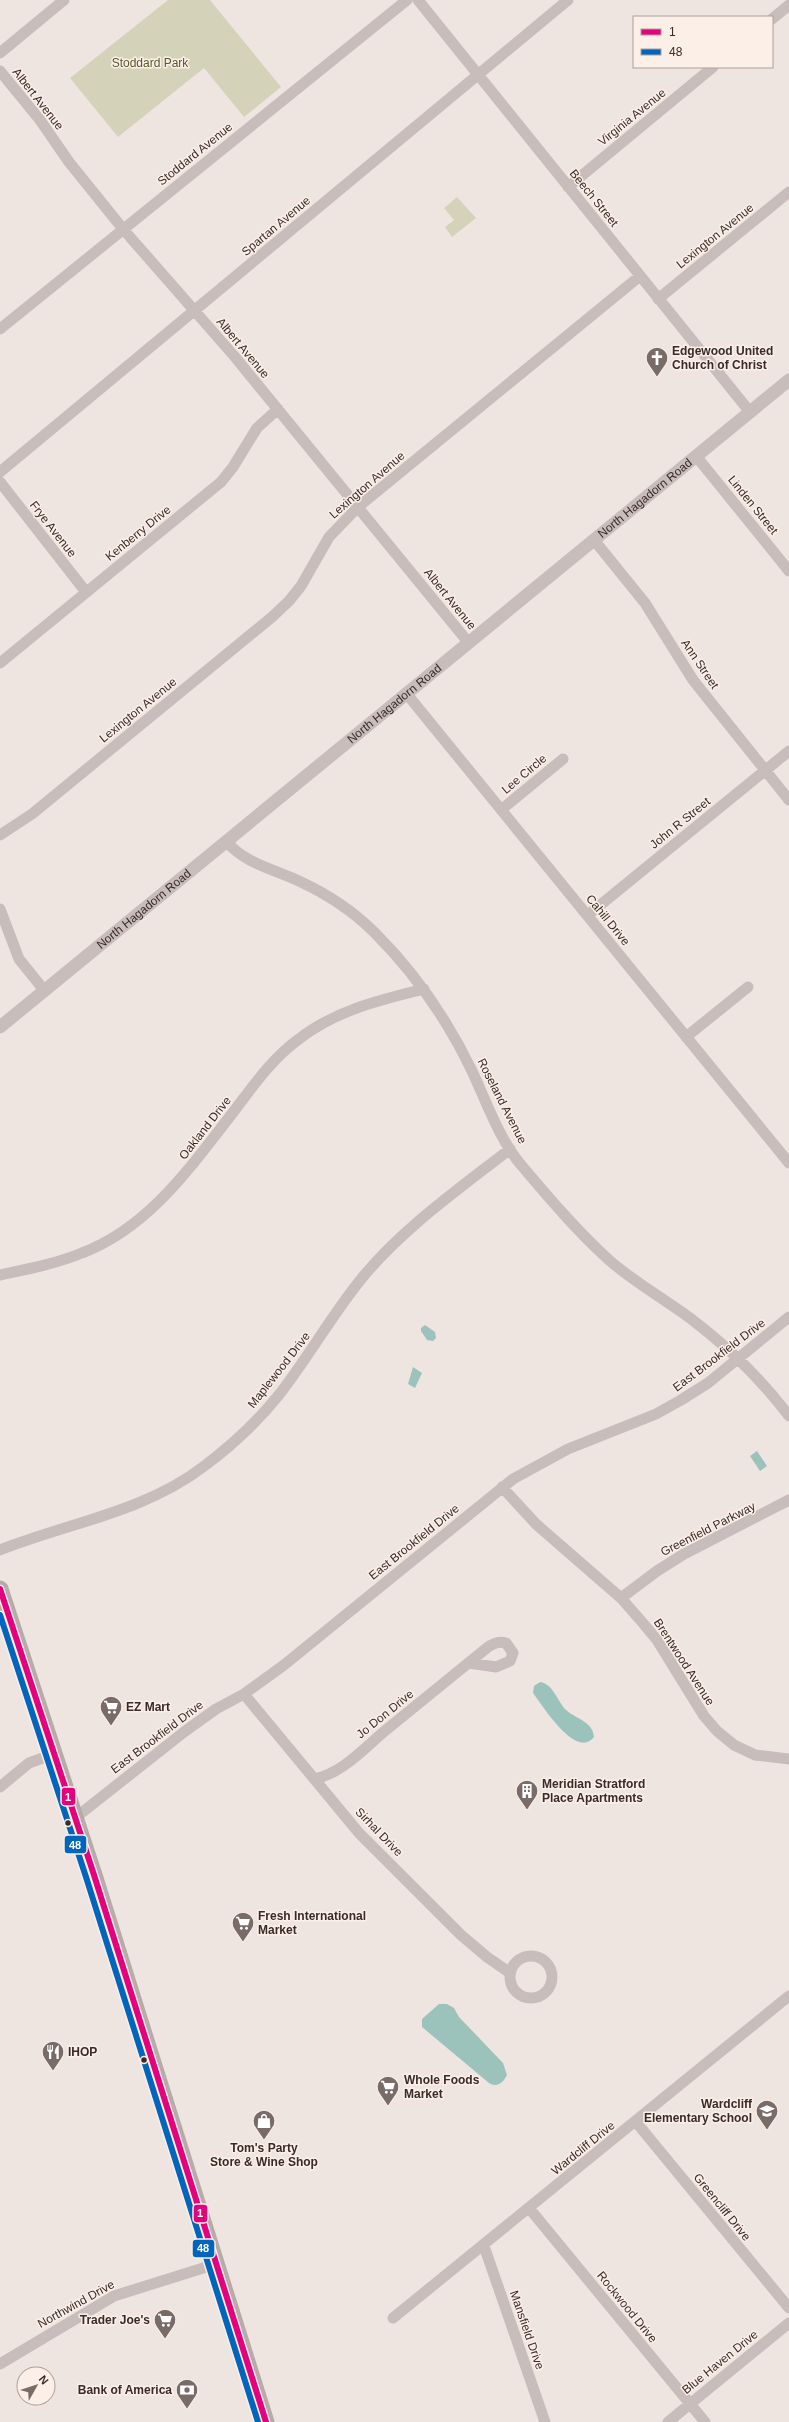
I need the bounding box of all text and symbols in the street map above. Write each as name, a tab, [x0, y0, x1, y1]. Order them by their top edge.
legend	[633, 16, 773, 68]
text: 1	[669, 25, 676, 39]
text: 48	[669, 45, 683, 59]
park label: Stoddard Park	[112, 56, 189, 70]
street label: Albert Avenue	[10, 65, 67, 133]
street label: Virginia Avenue	[595, 85, 669, 149]
street label: Stoddard Avenue	[155, 119, 235, 188]
street label: Beech Street	[567, 167, 622, 230]
street label: Spartan Avenue	[239, 193, 313, 259]
street label: Lexington Avenue	[674, 200, 757, 271]
street label: Albert Avenue	[214, 315, 273, 381]
place label: Edgewood United Church of Christ	[672, 344, 773, 372]
church icon: Edgewood United Church of Christ	[644, 345, 670, 378]
street label: Lexington Avenue	[326, 448, 408, 522]
street label: North Hagadorn Road	[595, 455, 695, 541]
street label: Linden Street	[725, 473, 781, 538]
street label: Frye Avenue	[27, 498, 79, 560]
street label: Kenberry Drive	[102, 502, 174, 564]
street label: Albert Avenue	[421, 566, 479, 633]
street label: Ann Street	[678, 637, 722, 692]
street label: North Hagadorn Road	[344, 661, 444, 746]
street label: Lexington Avenue	[97, 674, 180, 745]
street label: Lee Circle	[499, 751, 549, 797]
street label: John R Street	[647, 794, 713, 852]
street label: North Hagadorn Road	[94, 866, 194, 952]
street label: Cahill Drive	[583, 892, 633, 948]
street label: Roseland Avenue	[474, 1056, 530, 1146]
street label: Oakland Drive	[176, 1093, 234, 1162]
street label: East Brookfield Drive	[670, 1315, 768, 1394]
street label: Maplewood Drive	[245, 1329, 313, 1411]
street label: Greenfield Parkway	[658, 1499, 758, 1559]
street label: East Brookfield Drive	[366, 1501, 462, 1583]
street label: Brentwood Avenue	[651, 1616, 717, 1708]
street label: Jo Don Drive	[354, 1687, 417, 1741]
supermarket icon: EZ Mart	[98, 1694, 124, 1727]
street label: East Brookfield Drive	[108, 1697, 206, 1776]
place label: EZ Mart	[126, 1700, 170, 1714]
place label: Meridian Stratford Place Apartments	[542, 1777, 645, 1805]
building icon: Meridian Stratford Place Apartments	[514, 1778, 540, 1811]
line badge: 1	[61, 1787, 76, 1806]
text: 1	[65, 1791, 71, 1803]
street label: Sirhal Drive	[352, 1805, 406, 1859]
unlabelled marker	[63, 1818, 73, 1828]
line badge: 48	[64, 1835, 87, 1854]
text: 48	[69, 1839, 81, 1851]
place label: Fresh International Market	[258, 1909, 366, 1937]
supermarket icon: Fresh International Market	[230, 1910, 256, 1943]
restaurant icon: IHOP	[40, 2039, 66, 2072]
place label: IHOP	[68, 2045, 97, 2059]
unlabelled marker	[139, 2055, 149, 2065]
place label: Whole Foods Market	[404, 2073, 480, 2101]
supermarket icon: Whole Foods Market	[375, 2074, 401, 2107]
place label: Wardcliff Elementary School	[644, 2097, 753, 2125]
school or university icon: Wardcliff Elementary School	[754, 2098, 780, 2131]
shop icon: Tom's Party Store & Wine Shop	[251, 2108, 277, 2141]
street label: Wardcliff Drive	[549, 2118, 618, 2178]
place label: Tom's Party Store & Wine Shop	[210, 2141, 318, 2169]
street label: Greencliff Drive	[691, 2171, 754, 2244]
line badge: 1	[193, 2204, 208, 2223]
text: 1	[197, 2207, 203, 2219]
line badge: 48	[192, 2239, 215, 2258]
text: 48	[197, 2242, 209, 2254]
street label: Rockwood Drive	[594, 2269, 660, 2346]
street label: Northwind Drive	[35, 2277, 117, 2331]
street label: Mansfield Drive	[507, 2289, 547, 2372]
supermarket icon: Trader Joe's	[152, 2307, 178, 2340]
place label: Trader Joe's	[80, 2313, 150, 2327]
street label: Blue Haven Drive	[679, 2327, 761, 2397]
north arrow	[16, 2366, 56, 2406]
text: N	[37, 2373, 51, 2387]
bank icon: Bank of America	[174, 2377, 200, 2410]
place label: Bank of America	[78, 2383, 172, 2397]

